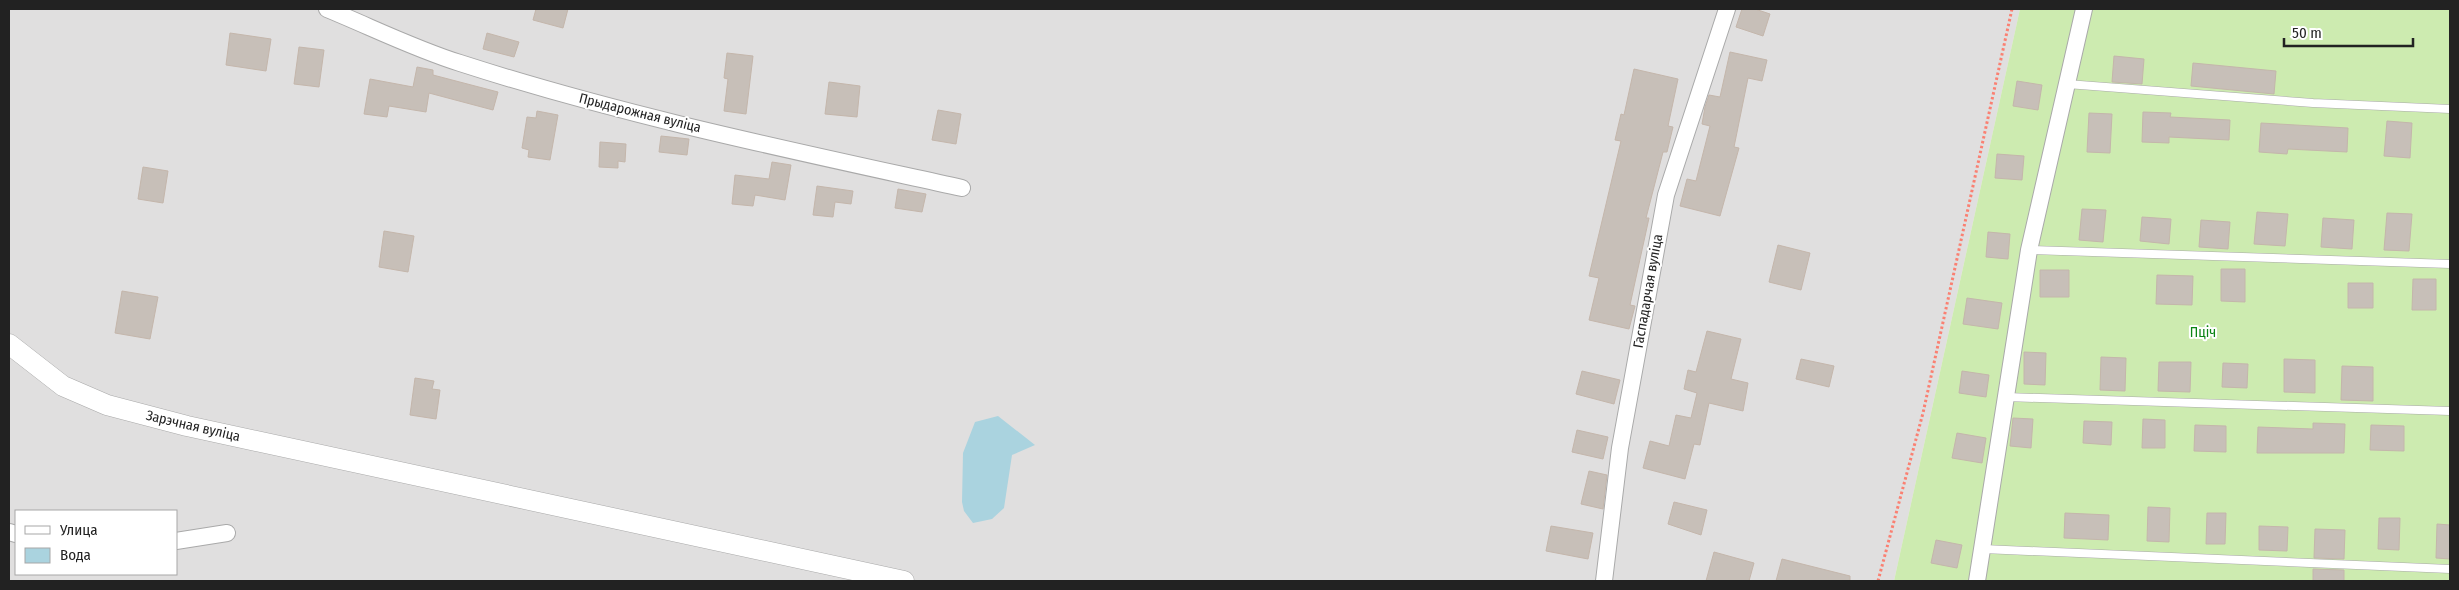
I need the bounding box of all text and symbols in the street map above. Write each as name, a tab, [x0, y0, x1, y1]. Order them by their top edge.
scale bar	[2284, 15, 2413, 47]
text: 50 m	[2292, 24, 2322, 42]
street label: Прыдарожная вуліца	[577, 90, 703, 136]
street label: Гаспадарчая вуліца	[1630, 233, 1666, 349]
park label: Пціч	[2190, 324, 2216, 341]
street label: Зарэчная вуліца	[144, 407, 242, 445]
legend	[15, 510, 178, 575]
text: Улица	[59, 521, 98, 539]
text: Вода	[60, 546, 91, 564]

